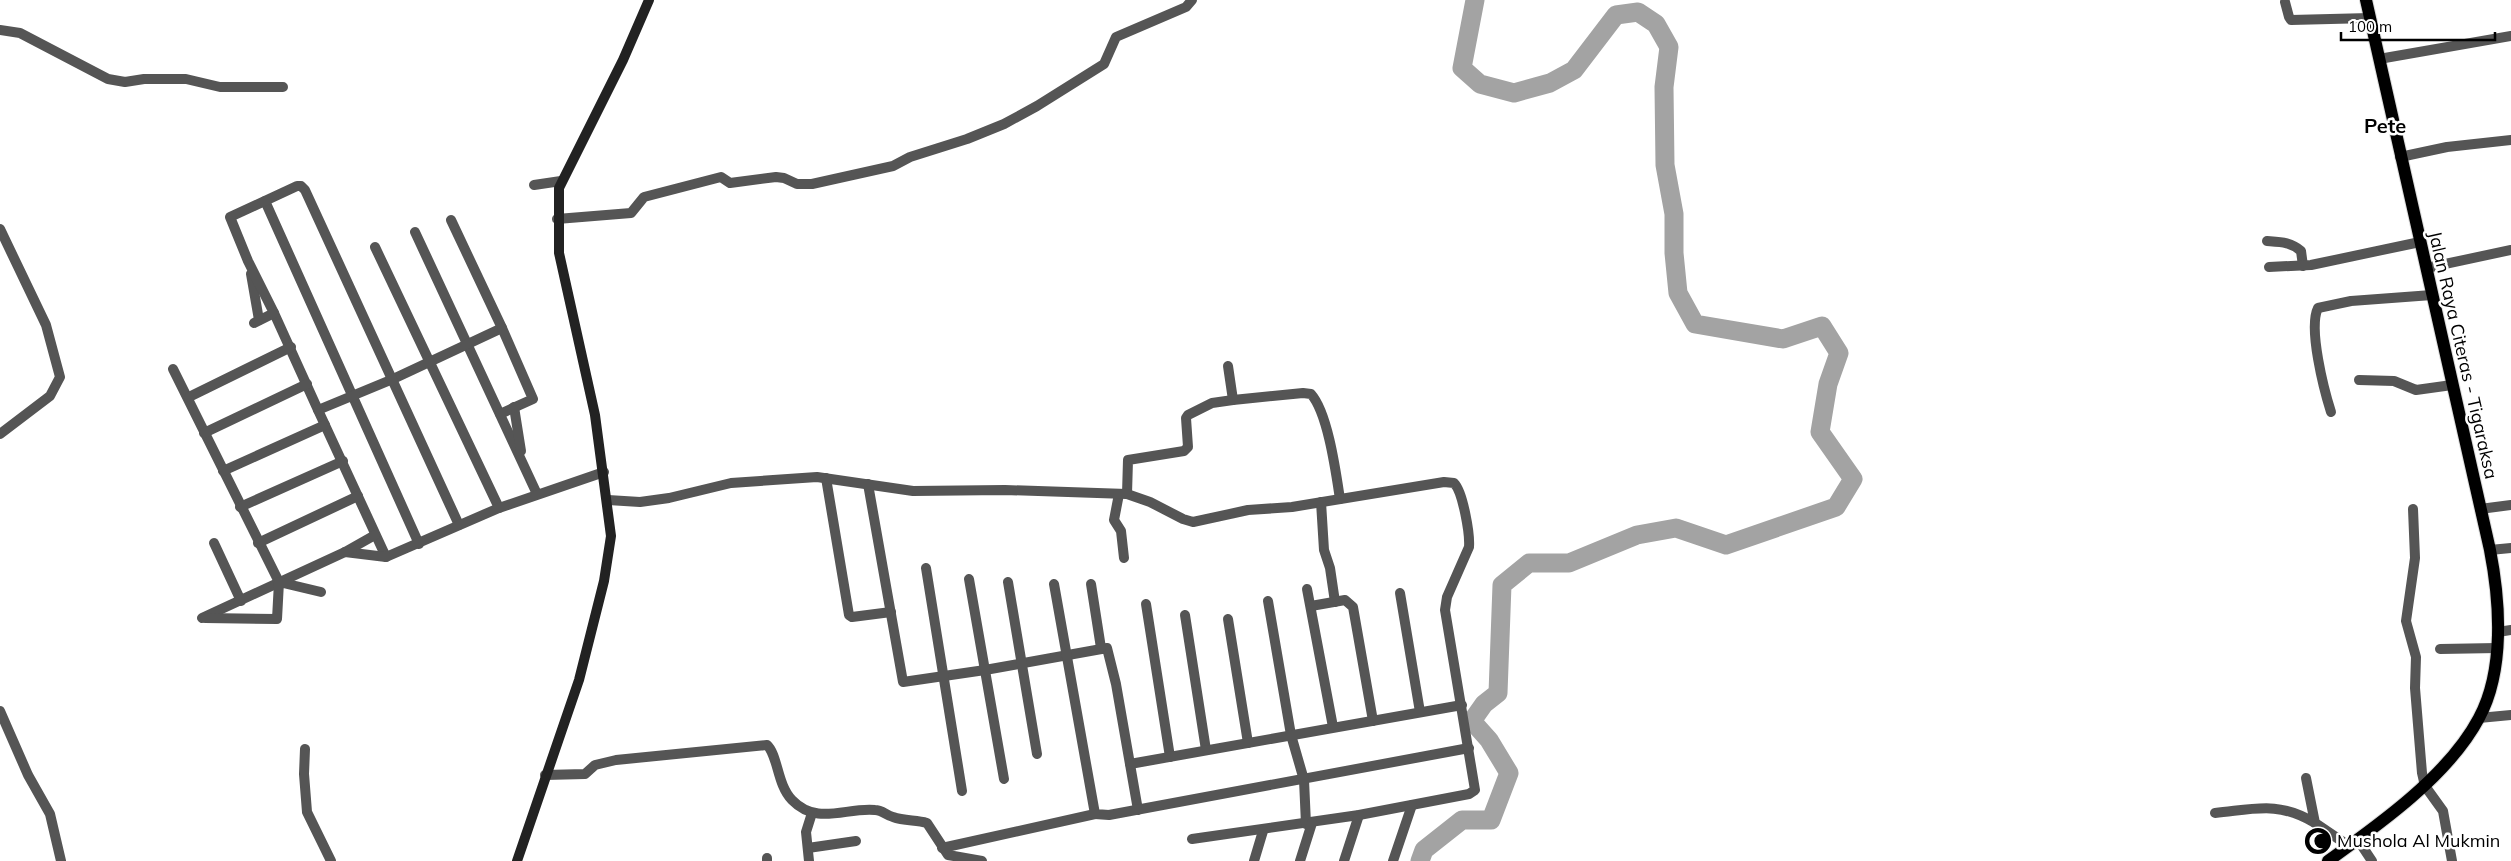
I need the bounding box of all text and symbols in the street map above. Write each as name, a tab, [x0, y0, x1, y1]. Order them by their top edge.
scale bar	[2341, 10, 2495, 42]
text: 100 m	[2348, 17, 2392, 36]
district label: Pete	[2364, 113, 2406, 138]
street label: Jalan Raya Citeras - Tigaraksa	[2424, 229, 2503, 481]
mosque icon: Mushola Al Mukmin	[2303, 826, 2333, 856]
place label: Mushola Al Mukmin	[2337, 829, 2500, 852]

